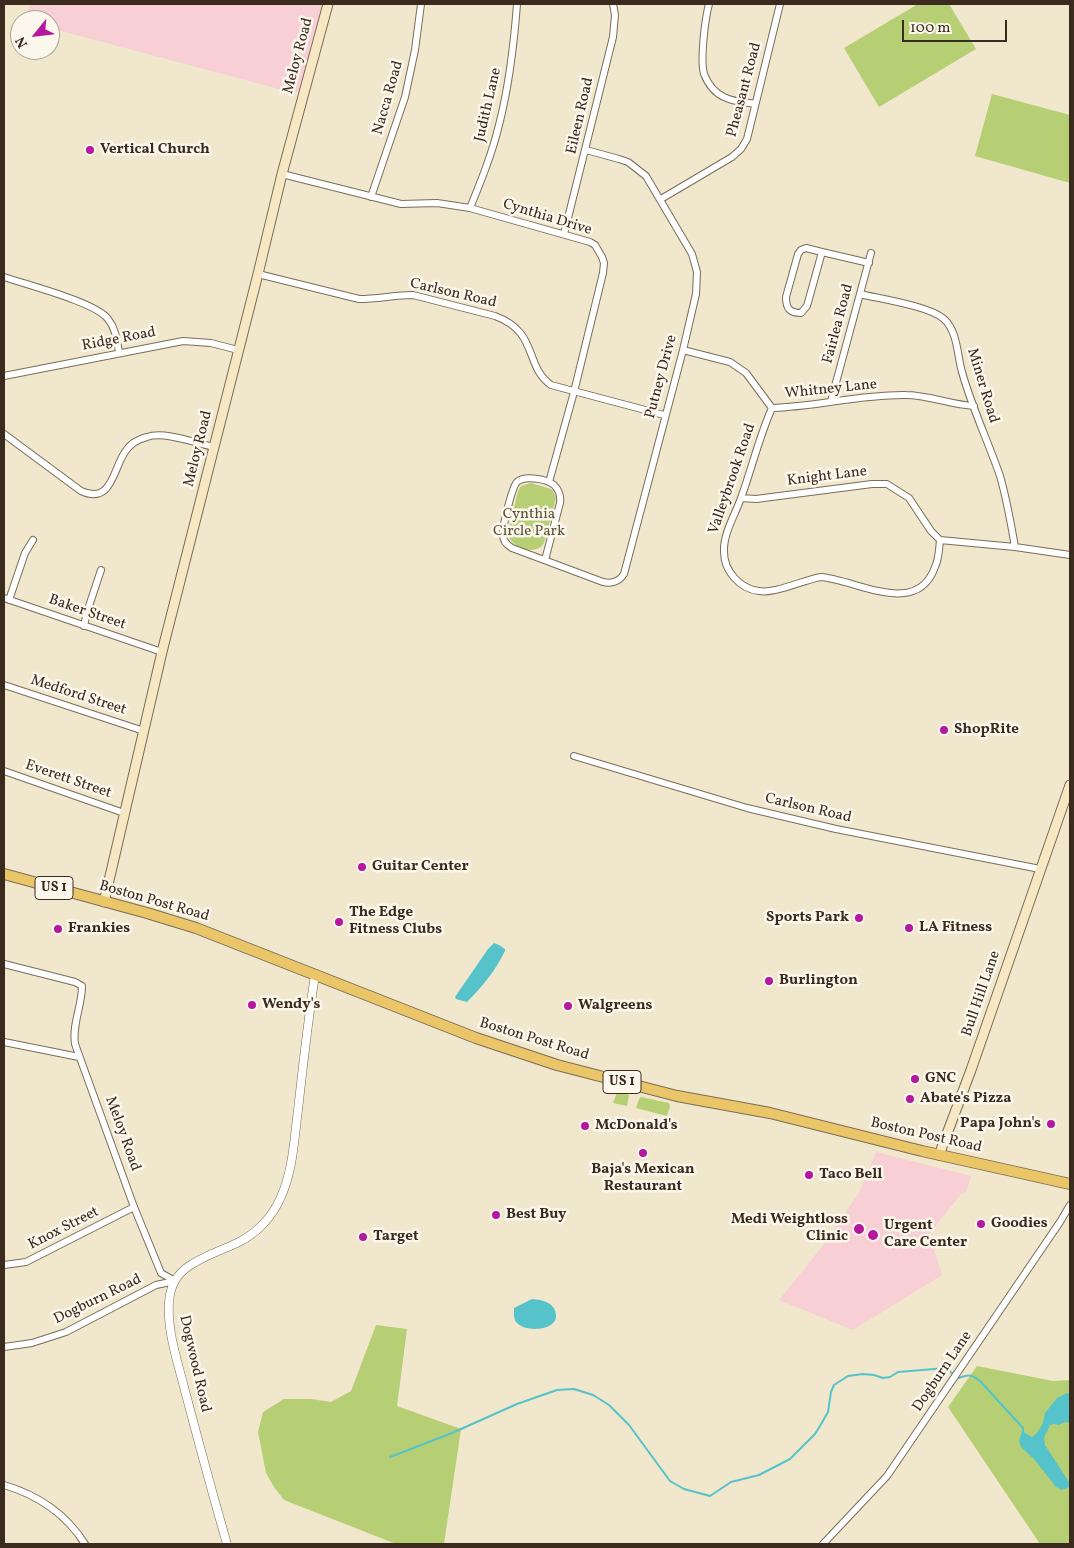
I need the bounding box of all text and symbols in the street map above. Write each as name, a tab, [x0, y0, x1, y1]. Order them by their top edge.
north arrow	[10, 10, 60, 60]
scale bar	[904, 10, 1009, 42]
street label: Meloy Road	[280, 16, 318, 96]
text: 100 m	[910, 18, 950, 39]
text: N	[12, 33, 33, 51]
street label: Pheasant Road	[724, 41, 766, 139]
street label: Nacca Road	[370, 59, 408, 137]
street label: Judith Lane	[472, 66, 506, 144]
street label: Eileen Road	[563, 76, 599, 156]
place label: Vertical Church	[100, 141, 210, 159]
marker: Vertical Church	[84, 144, 96, 156]
street label: Cynthia Drive	[500, 196, 594, 240]
street label: Carlson Road	[408, 275, 498, 313]
street label: Fairlea Road	[820, 282, 858, 366]
street label: Ridge Road	[81, 324, 157, 356]
street label: Putney Drive	[642, 333, 682, 421]
street label: Miner Road	[962, 346, 1002, 426]
street label: Whitney Lane	[784, 376, 878, 404]
street label: Meloy Road	[181, 409, 217, 489]
street label: Valleybrook Road	[706, 421, 760, 537]
street label: Knight Lane	[786, 463, 868, 491]
park label: Cynthia Circle Park	[493, 506, 565, 541]
street label: Baker Street	[46, 591, 128, 635]
street label: Medford Street	[28, 672, 128, 720]
place label: ShopRite	[954, 721, 1019, 739]
marker: ShopRite	[938, 724, 950, 736]
street label: Everett Street	[23, 757, 113, 803]
street label: Carlson Road	[763, 790, 853, 828]
place label: Guitar Center	[372, 858, 469, 876]
marker: Guitar Center	[356, 861, 368, 873]
road number: US 1	[35, 876, 73, 900]
street label: Boston Post Road	[97, 878, 211, 926]
place label: The Edge Fitness Clubs	[349, 904, 442, 939]
place label: Sports Park	[766, 909, 849, 927]
marker: Sports Park	[853, 912, 865, 924]
marker: The Edge Fitness Clubs	[333, 916, 345, 928]
place label: LA Fitness	[919, 919, 992, 937]
place label: Frankies	[68, 920, 130, 938]
marker: LA Fitness	[903, 922, 915, 934]
marker: Frankies	[52, 923, 64, 935]
street label: Bull Hill Lane	[959, 949, 1005, 1039]
place label: Burlington	[779, 972, 858, 990]
marker: Burlington	[763, 975, 775, 987]
place label: Wendy's	[262, 996, 320, 1014]
place label: Walgreens	[578, 997, 653, 1015]
marker: Wendy's	[246, 999, 258, 1011]
marker: Walgreens	[562, 1000, 574, 1012]
street label: Boston Post Road	[477, 1015, 591, 1065]
road number: US 1	[603, 1070, 641, 1094]
place label: GNC	[925, 1070, 956, 1088]
marker: GNC	[909, 1073, 921, 1085]
place label: Abate's Pizza	[920, 1090, 1011, 1108]
marker: Abate's Pizza	[904, 1093, 916, 1105]
street label: Meloy Road	[100, 1094, 144, 1174]
street label: Boston Post Road	[869, 1114, 983, 1158]
place label: Papa John's	[960, 1115, 1041, 1133]
place label: McDonald's	[595, 1117, 678, 1135]
marker: Papa John's	[1045, 1118, 1057, 1130]
marker: McDonald's	[579, 1120, 591, 1132]
marker: Baja's Mexican Restaurant	[637, 1147, 649, 1159]
place label: Baja's Mexican Restaurant	[591, 1161, 695, 1196]
place label: Taco Bell	[819, 1166, 882, 1184]
marker: Taco Bell	[803, 1169, 815, 1181]
street label: Knox Street	[26, 1204, 102, 1254]
place label: Best Buy	[506, 1206, 566, 1224]
marker: Best Buy	[490, 1209, 502, 1221]
place label: Medi Weightloss Clinic	[731, 1211, 848, 1246]
place label: Goodies	[991, 1215, 1048, 1233]
place label: Urgent Care Center	[884, 1217, 967, 1252]
marker: Goodies	[975, 1218, 987, 1230]
marker: Medi Weightloss Clinic	[852, 1222, 866, 1236]
place label: Target	[373, 1228, 419, 1246]
marker: Urgent Care Center	[866, 1228, 880, 1242]
marker: Target	[357, 1231, 369, 1243]
street label: Dogburn Road	[51, 1271, 145, 1329]
street label: Dogwood Road	[174, 1314, 214, 1414]
street label: Dogburn Lane	[909, 1328, 977, 1416]

